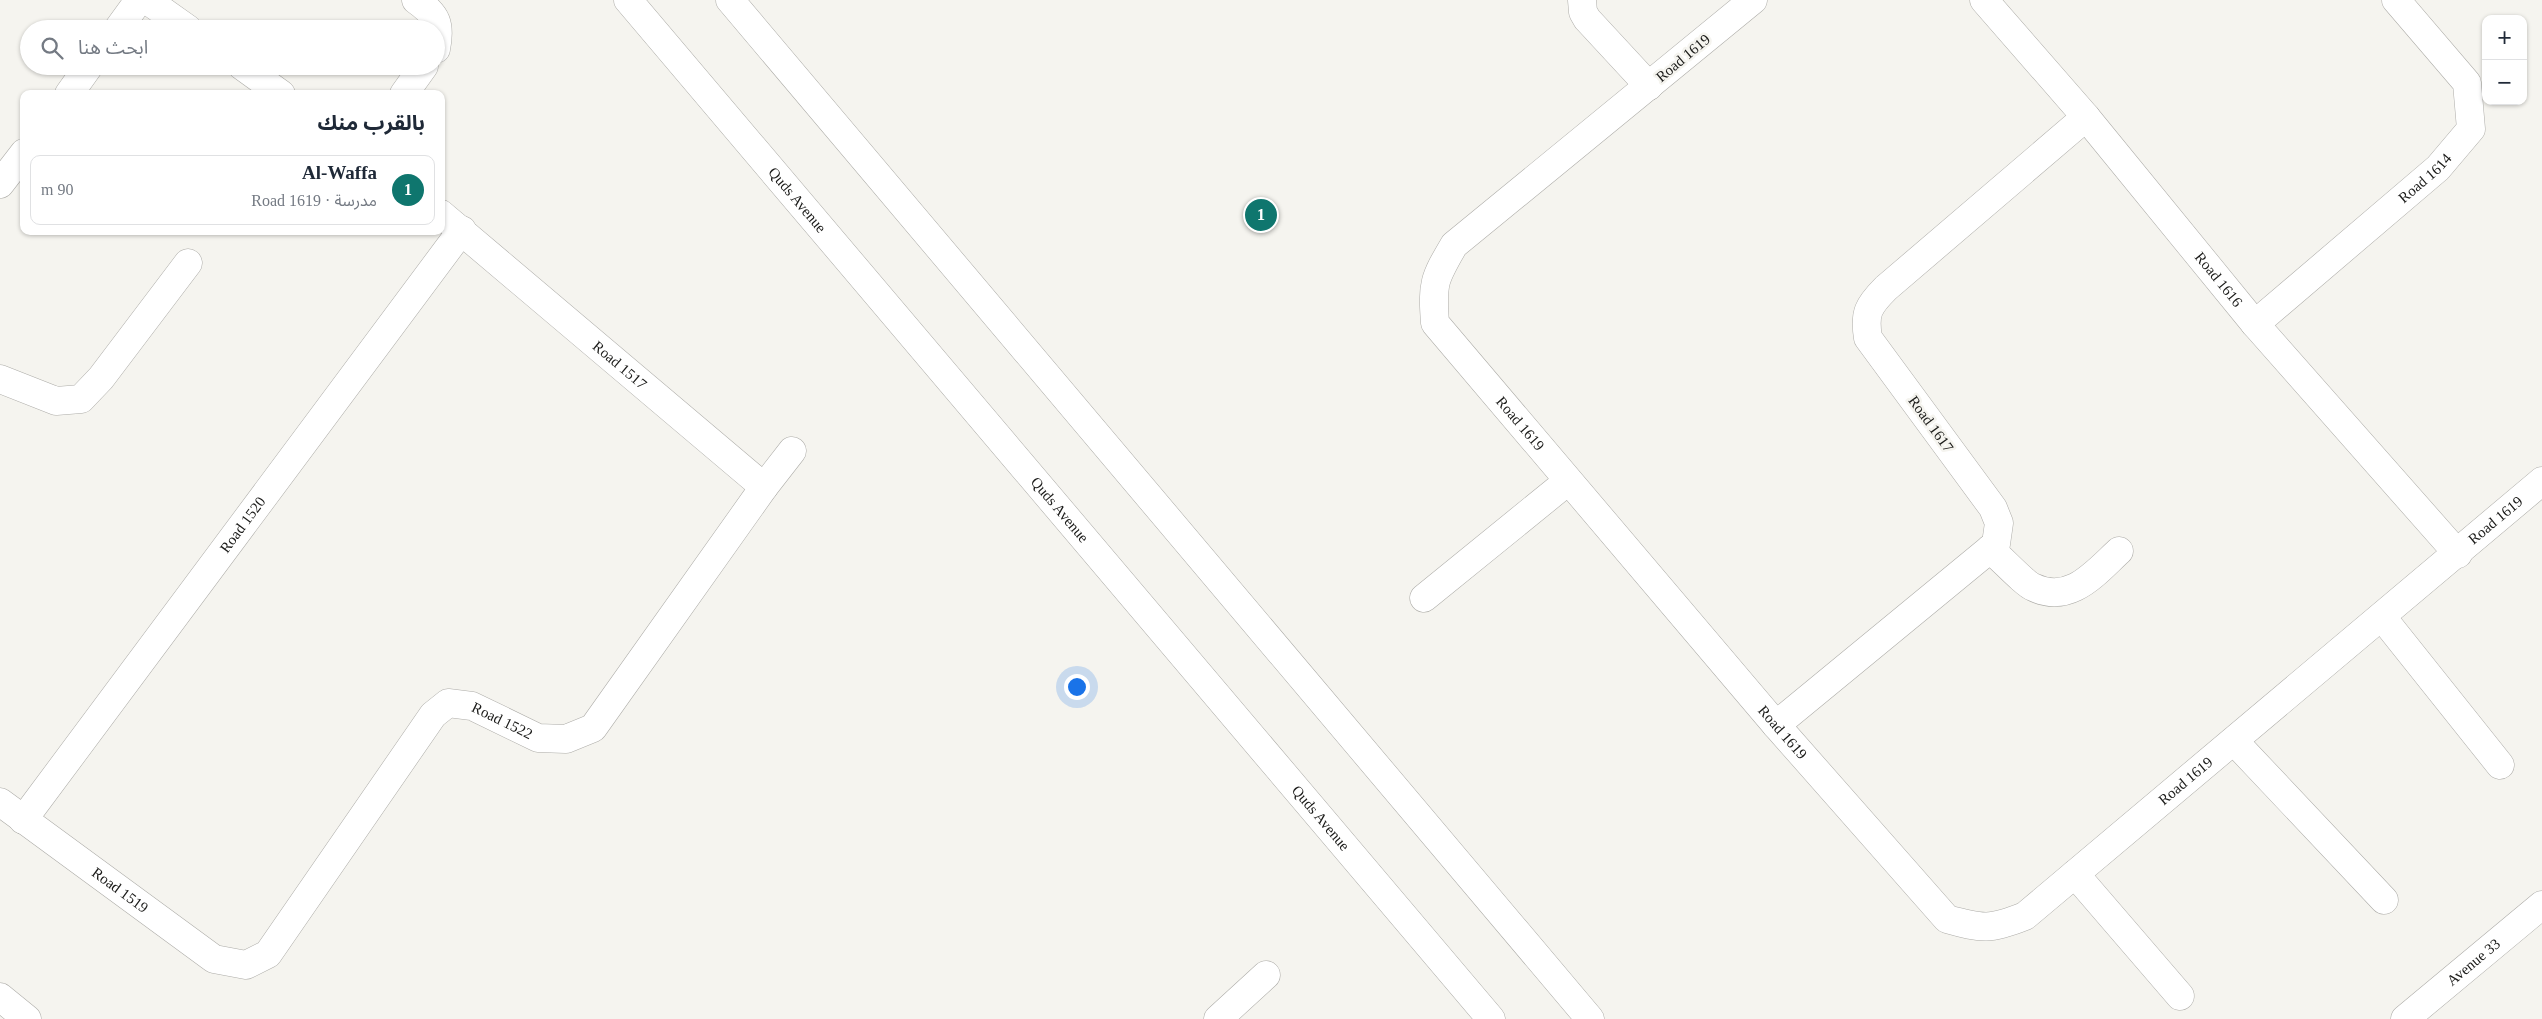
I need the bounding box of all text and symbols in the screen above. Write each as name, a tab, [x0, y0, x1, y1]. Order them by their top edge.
map controls	[2482, 15, 2527, 105]
button: +	[2482, 15, 2527, 60]
search box	[20, 20, 445, 75]
street label: Road 1619	[1653, 31, 1713, 85]
icon: search	[38, 34, 66, 62]
text: ابحث هنا	[78, 37, 148, 58]
button: −	[2482, 60, 2527, 105]
text: بالقرب منك	[317, 111, 425, 135]
street label: Road 1614	[2395, 150, 2455, 206]
text: Al-Waffa	[302, 162, 377, 183]
street label: Quds Avenue	[765, 164, 830, 236]
text: 90 m	[41, 181, 73, 198]
text: 1	[404, 181, 412, 198]
text: مدرسة · Road 1619	[251, 192, 377, 209]
pin: 1	[1245, 196, 1277, 234]
street label: Road 1616	[2192, 249, 2246, 310]
street label: Road 1517	[590, 338, 650, 393]
street label: Road 1619	[1493, 393, 1548, 454]
street label: Road 1617	[1905, 393, 1957, 456]
street label: Quds Avenue	[1028, 474, 1092, 546]
street label: Road 1619	[2465, 493, 2526, 547]
street label: Road 1520	[217, 494, 269, 556]
your location	[1064, 674, 1090, 700]
street label: Road 1522	[469, 699, 535, 742]
street label: Road 1619	[1755, 702, 1810, 762]
street label: Road 1619	[2155, 754, 2216, 808]
street label: Quds Avenue	[1289, 782, 1353, 854]
street label: Road 1519	[89, 864, 151, 916]
street label: Avenue 33	[2444, 935, 2503, 989]

